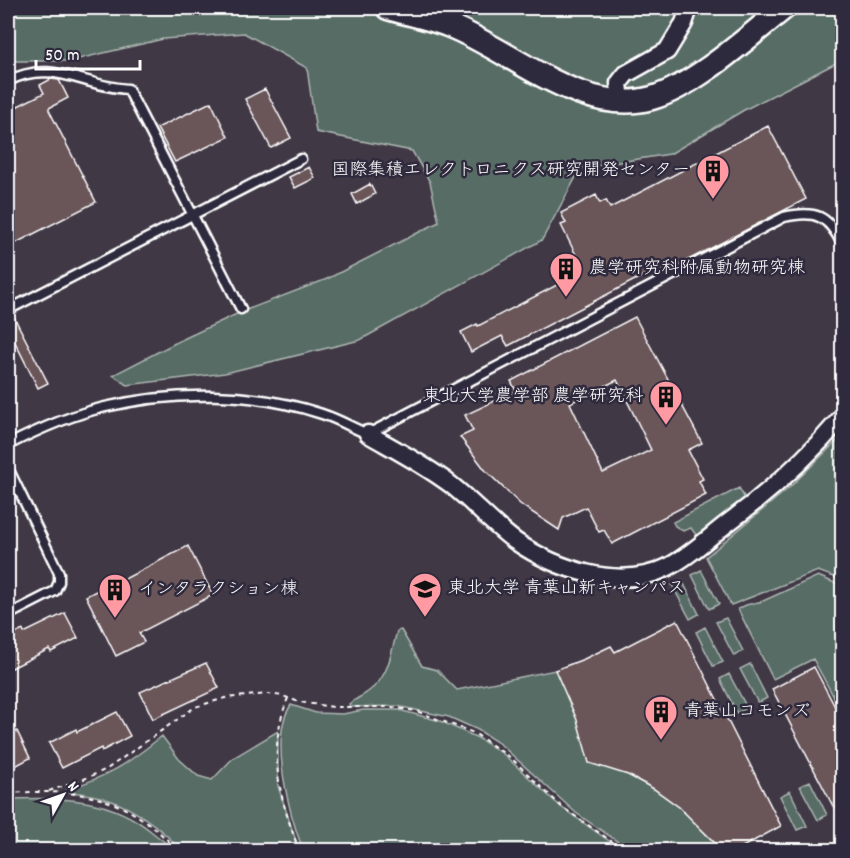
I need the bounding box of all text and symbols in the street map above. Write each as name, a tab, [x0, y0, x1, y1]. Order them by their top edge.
scale bar	[36, 33, 140, 71]
text: 50 m	[45, 44, 80, 69]
building icon: 国際集積エレクトロニクス研究開発センター	[695, 153, 731, 200]
place label: 国際集積エレクトロニクス研究開発センター	[331, 159, 690, 184]
building icon: 農学研究科附属動物研究棟	[548, 251, 584, 298]
place label: 農学研究科附属動物研究棟	[589, 257, 805, 282]
building icon: 東北大学農学部 農学研究科	[648, 379, 684, 426]
place label: 東北大学農学部 農学研究科	[423, 385, 643, 410]
school or university icon: 東北大学 青葉山新キャンパス	[407, 571, 443, 618]
building icon: インタラクション棟	[97, 572, 133, 619]
place label: 東北大学 青葉山新キャンパス	[448, 577, 685, 602]
place label: インタラクション棟	[138, 578, 298, 603]
building icon: 青葉山コモンズ	[643, 694, 679, 741]
place label: 青葉山コモンズ	[684, 700, 810, 725]
north arrow	[33, 765, 93, 825]
text: N	[61, 777, 84, 797]

